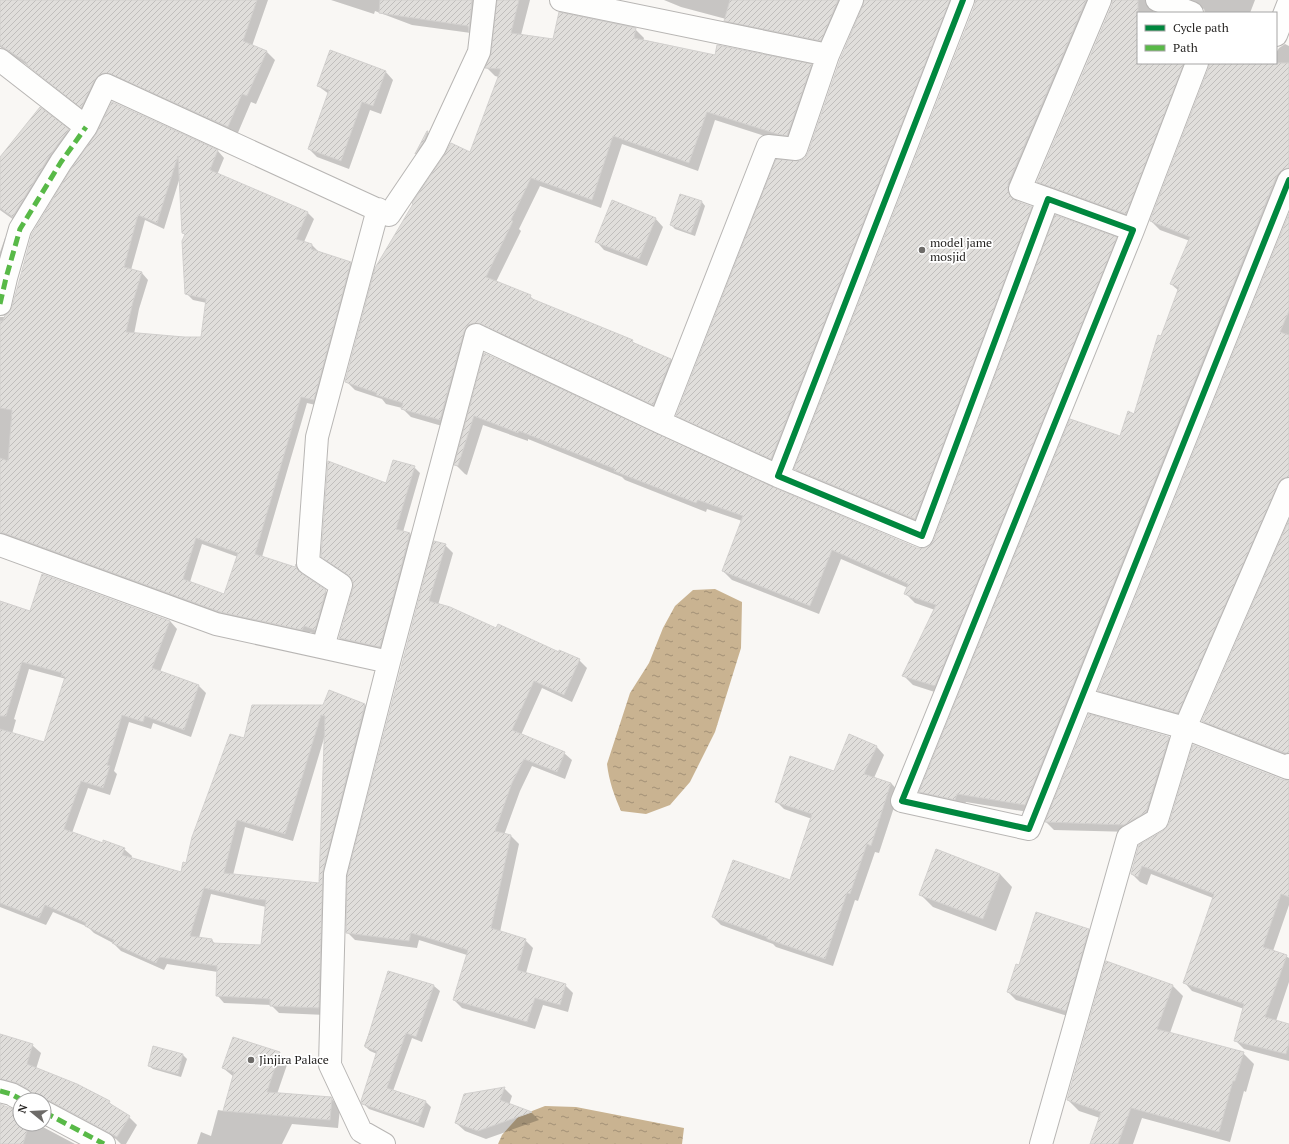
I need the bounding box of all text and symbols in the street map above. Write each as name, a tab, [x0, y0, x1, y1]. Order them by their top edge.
legend	[1137, 12, 1277, 64]
text: Cycle path	[1173, 20, 1229, 35]
text: Path	[1173, 40, 1198, 55]
place label: model jame mosjid	[930, 235, 992, 264]
marker: model jame mosjid	[917, 245, 927, 255]
place label: Jinjira Palace	[259, 1052, 329, 1067]
marker: Jinjira Palace	[246, 1055, 256, 1065]
north arrow	[12, 1092, 52, 1132]
text: N	[15, 1102, 31, 1115]

